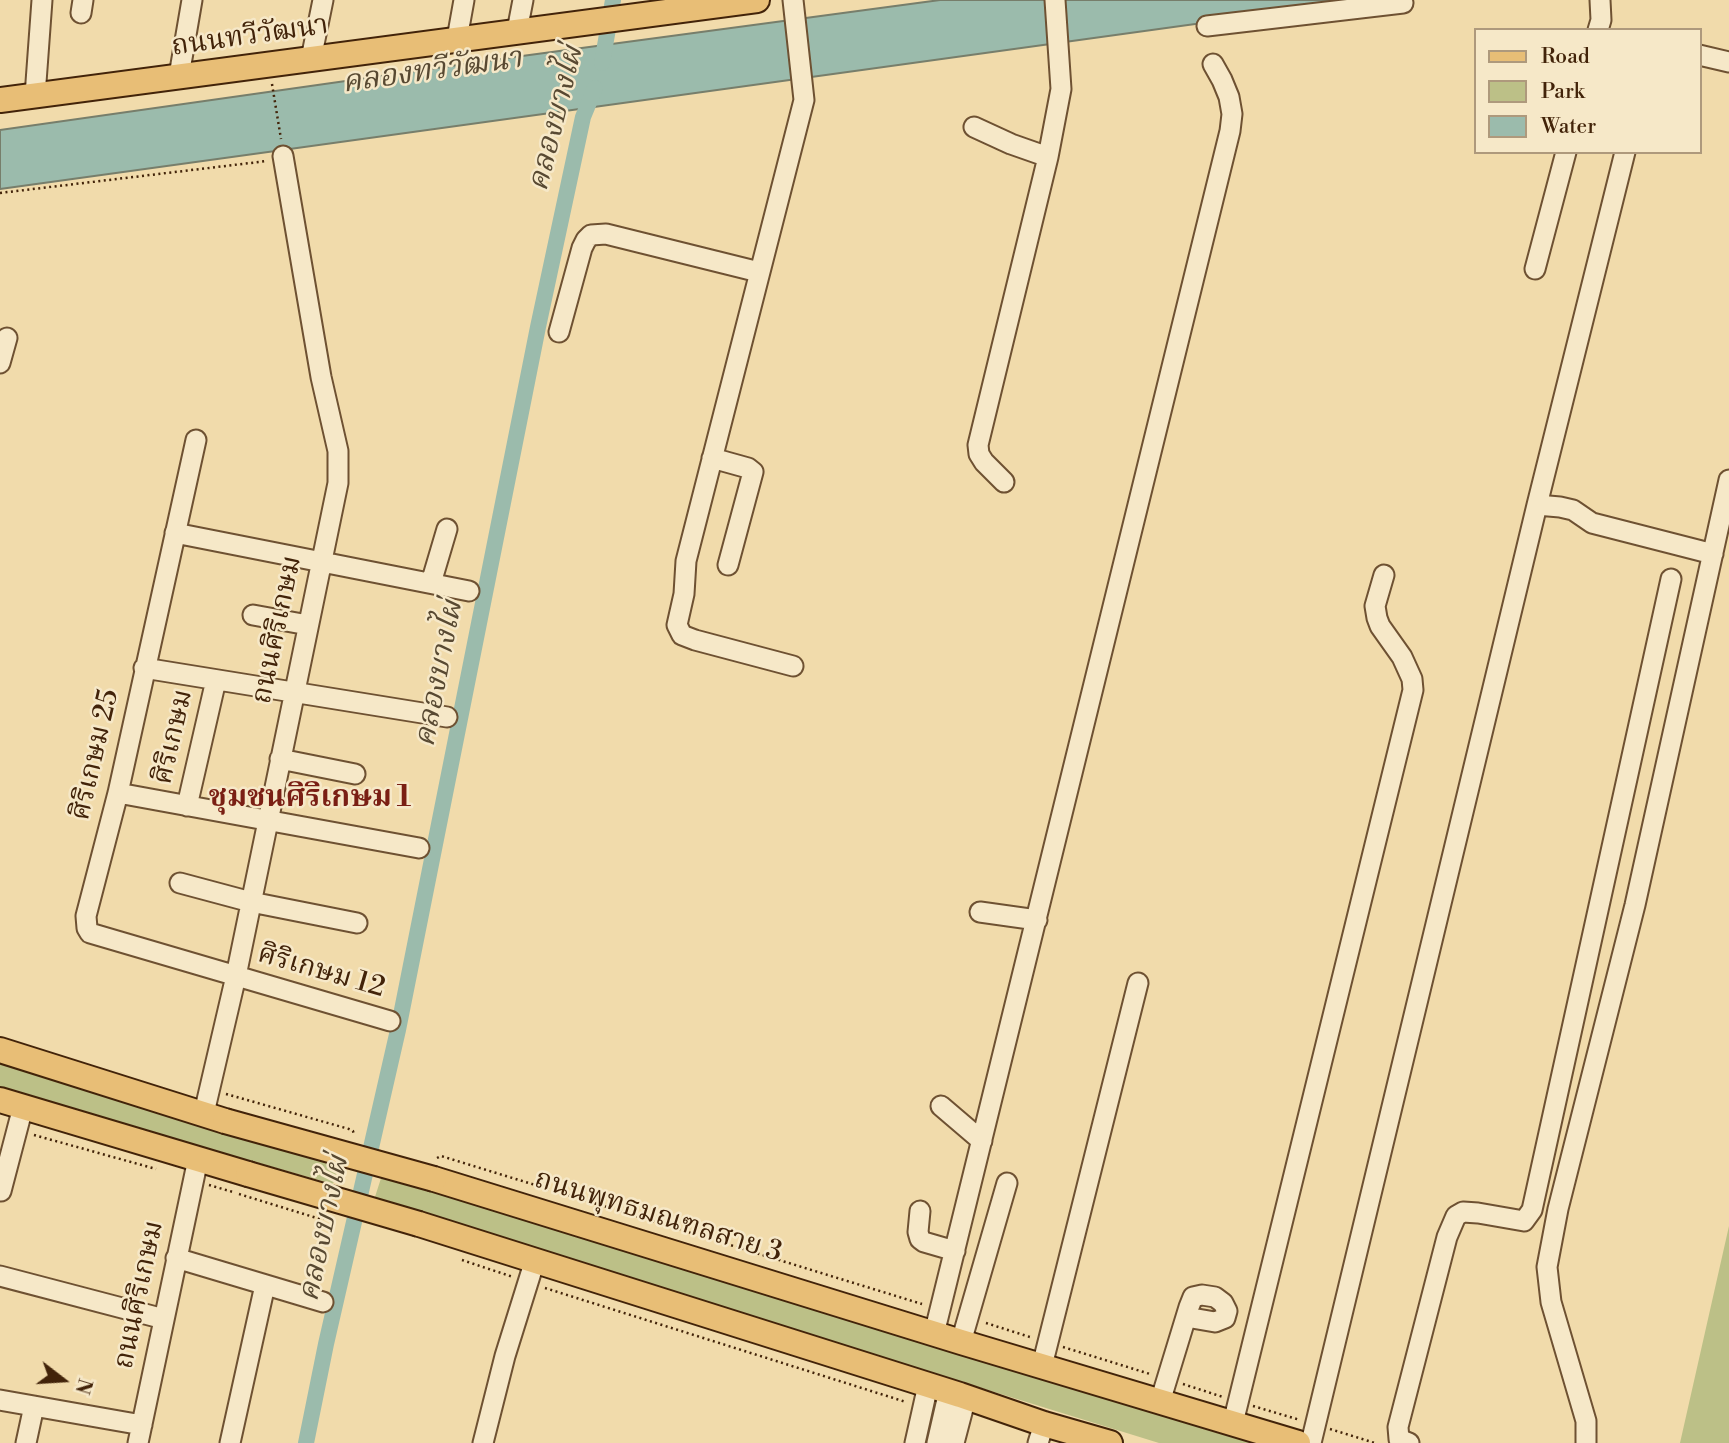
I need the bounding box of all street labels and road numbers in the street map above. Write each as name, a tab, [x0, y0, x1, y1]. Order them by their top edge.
street label: ถนนทวีวัฒนา	[169, 9, 331, 65]
street label: ถนนศิริเกษม	[246, 553, 310, 707]
street label: ศิริเกษม 25	[65, 686, 127, 824]
street label: ศิริเกษม	[147, 686, 201, 788]
street label: ศิริเกษม 12	[254, 938, 388, 1006]
street label: ถนนพุทธมณฑลสาย 3	[530, 1163, 786, 1271]
street label: ถนนศิริเกษม	[108, 1218, 172, 1372]

